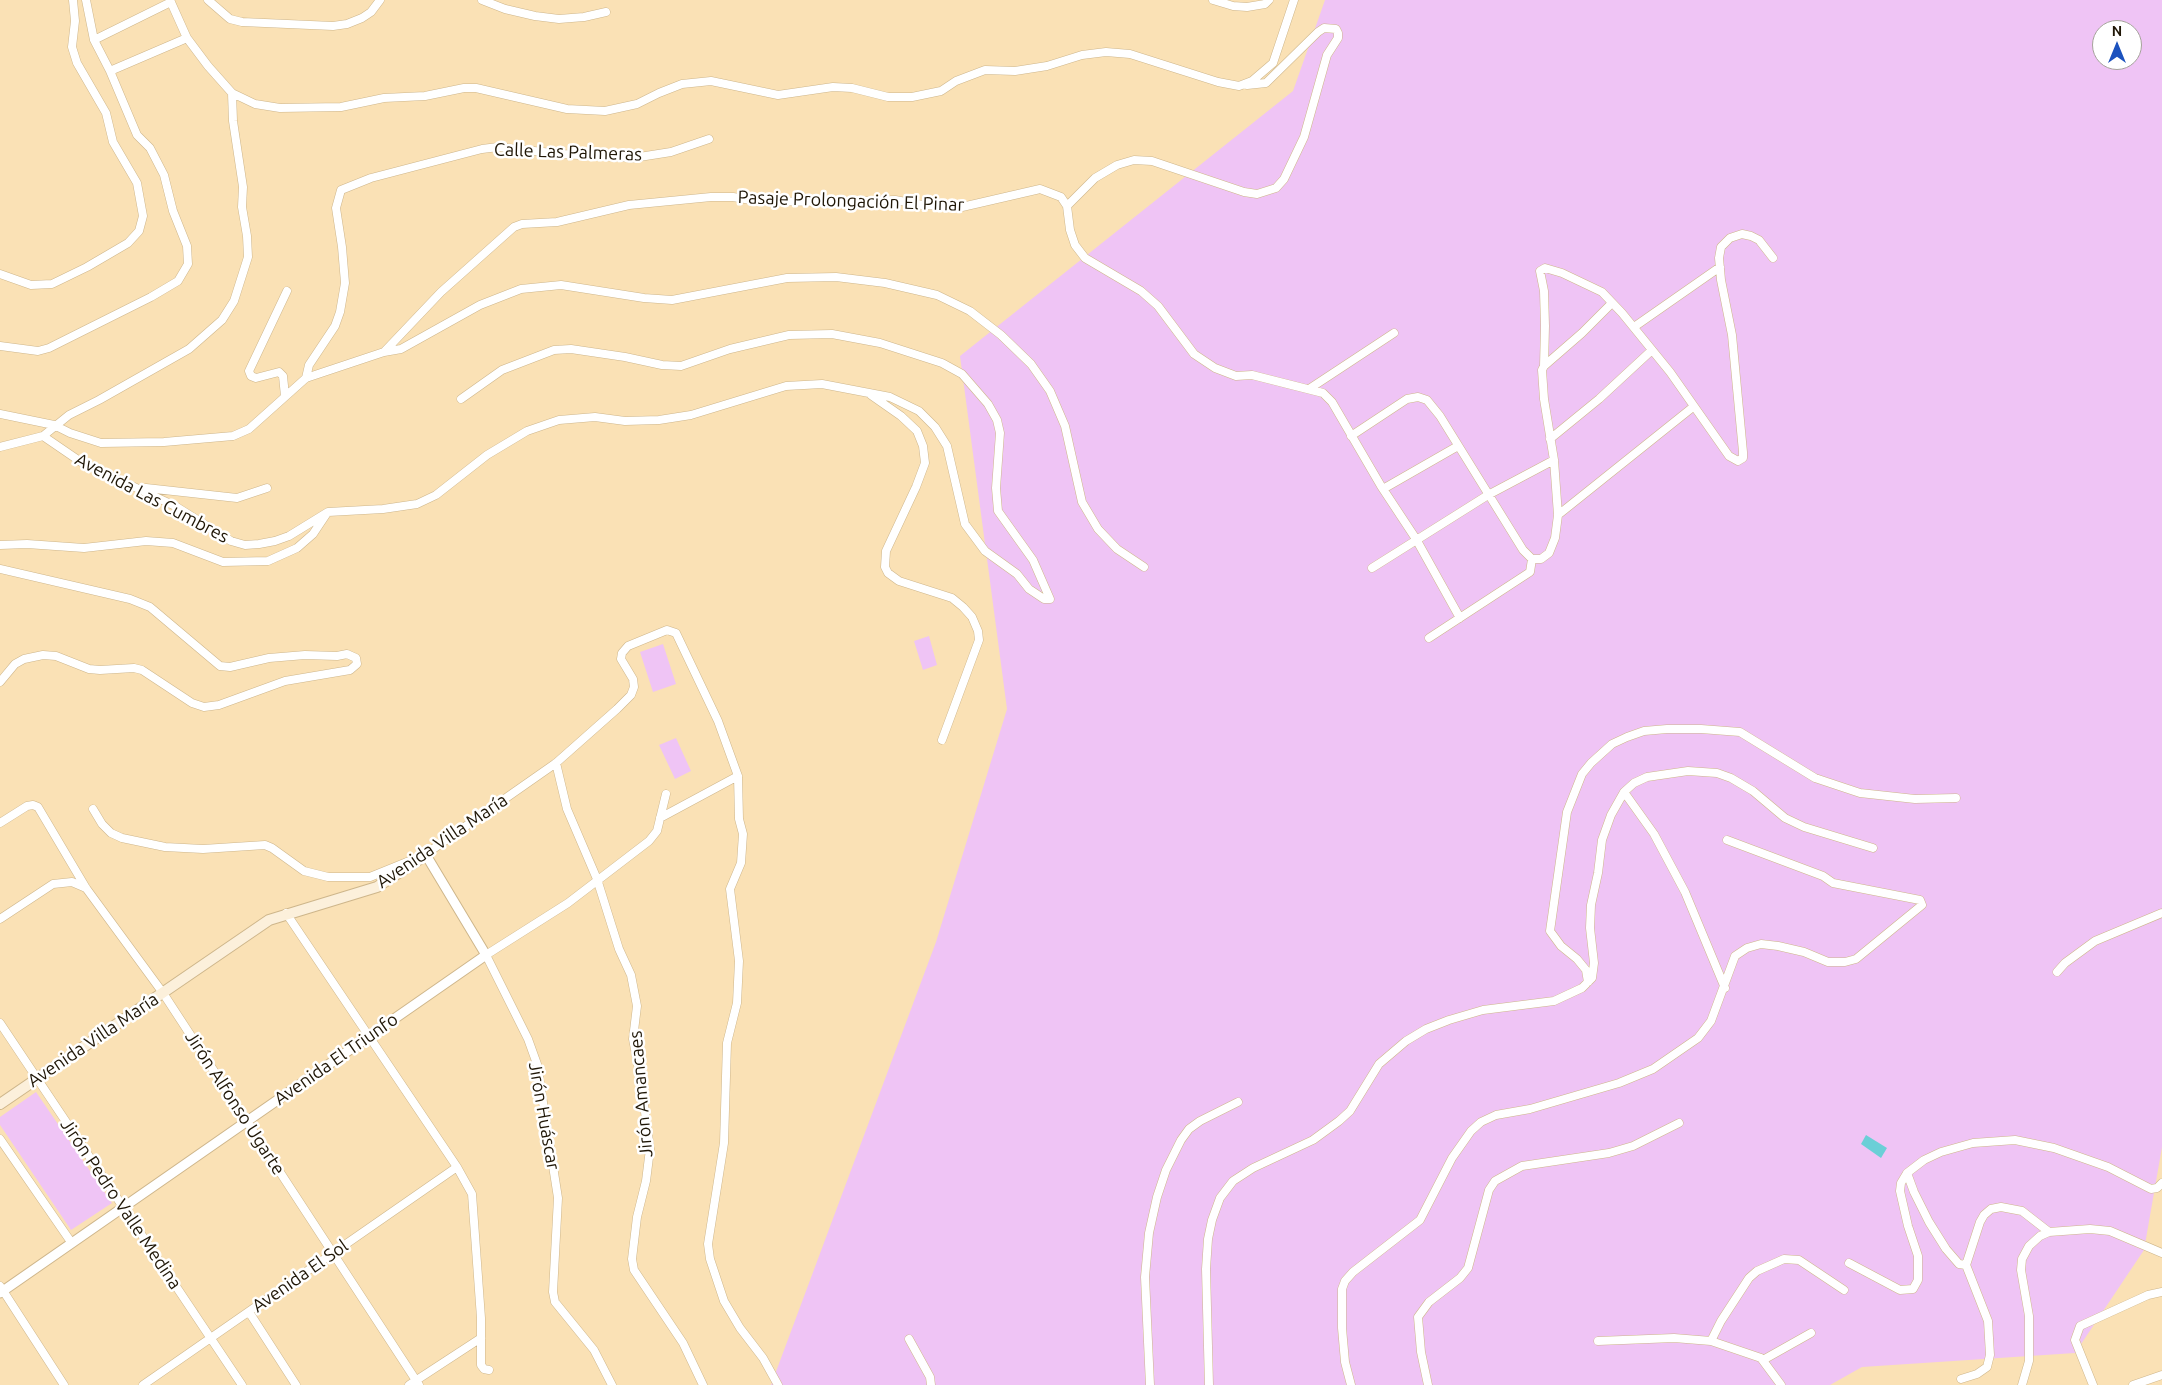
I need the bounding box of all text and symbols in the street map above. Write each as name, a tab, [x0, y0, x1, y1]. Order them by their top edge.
north arrow	[2092, 20, 2142, 70]
text: N	[2112, 23, 2122, 39]
street label: Calle Las Palmeras	[494, 139, 642, 165]
street label: Pasaje Prolongación El Pinar	[737, 186, 965, 216]
street label: Avenida Las Cumbres	[72, 448, 232, 548]
street label: Avenida Villa María	[372, 789, 512, 893]
street label: Avenida Villa María	[23, 988, 163, 1092]
street label: Avenida El Triunfo	[270, 1008, 402, 1110]
street label: Jirón Alfonso Ugarte	[180, 1027, 290, 1179]
street label: Jirón Amancaes	[625, 1030, 657, 1158]
street label: Jirón Huáscar	[524, 1060, 564, 1172]
street label: Jirón Pedro Valle Medina	[56, 1115, 186, 1293]
street label: Avenida El Sol	[248, 1235, 352, 1317]

